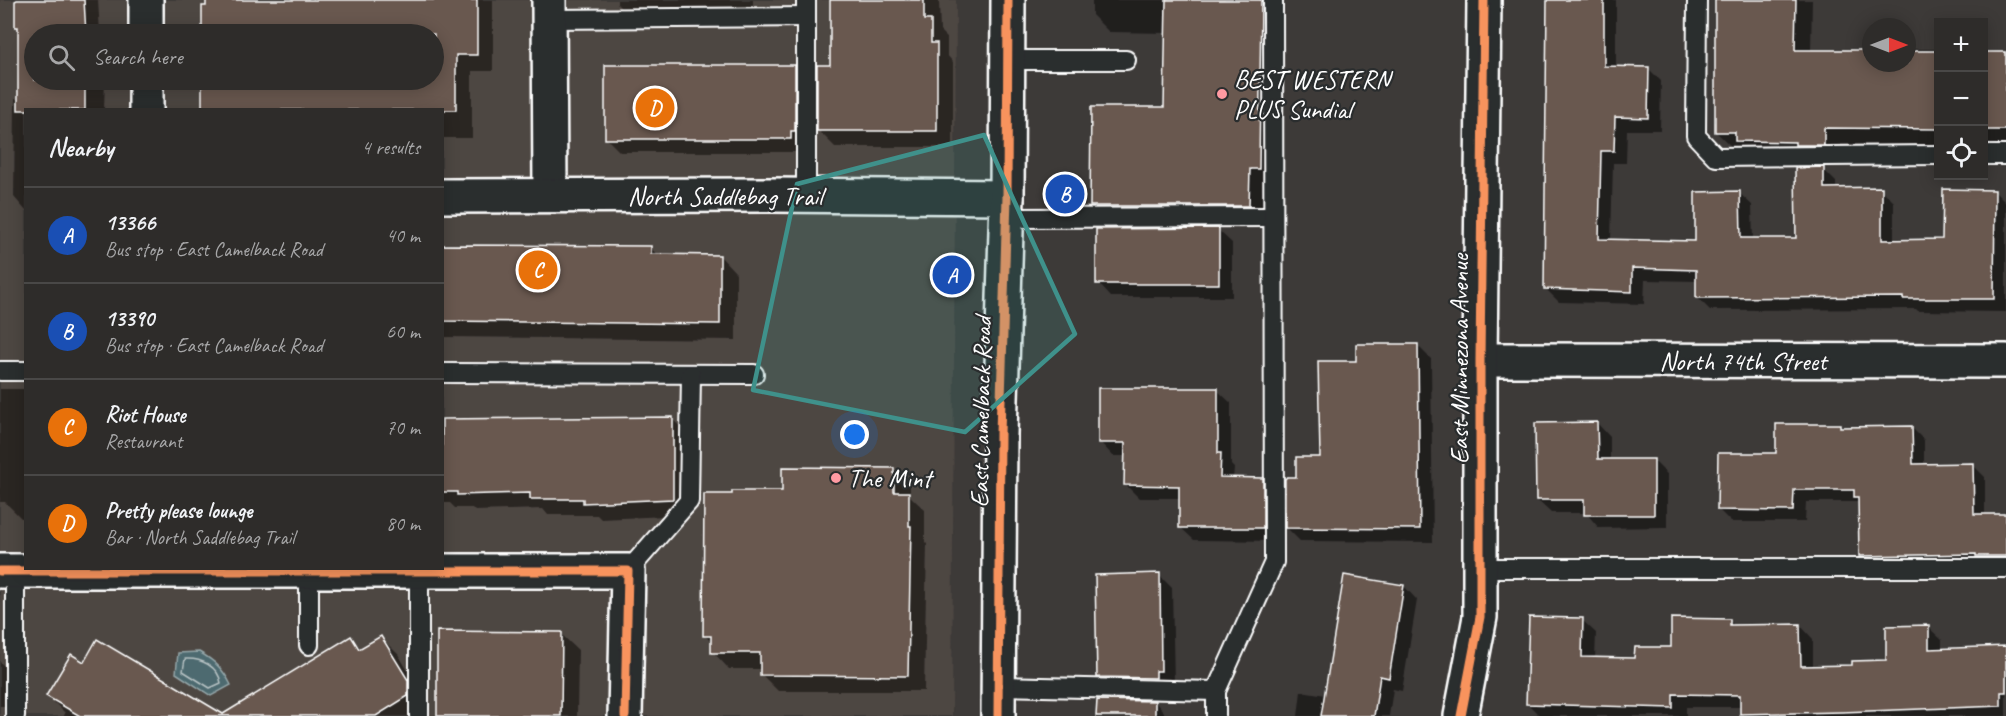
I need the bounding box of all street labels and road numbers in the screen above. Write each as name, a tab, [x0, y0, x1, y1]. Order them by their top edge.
street label: North Saddlebag Trail	[628, 180, 827, 213]
street label: East Minnezona Avenue	[1443, 253, 1476, 464]
street label: East Camelback Road	[963, 313, 999, 508]
street label: North 74th Street	[1659, 345, 1829, 378]

